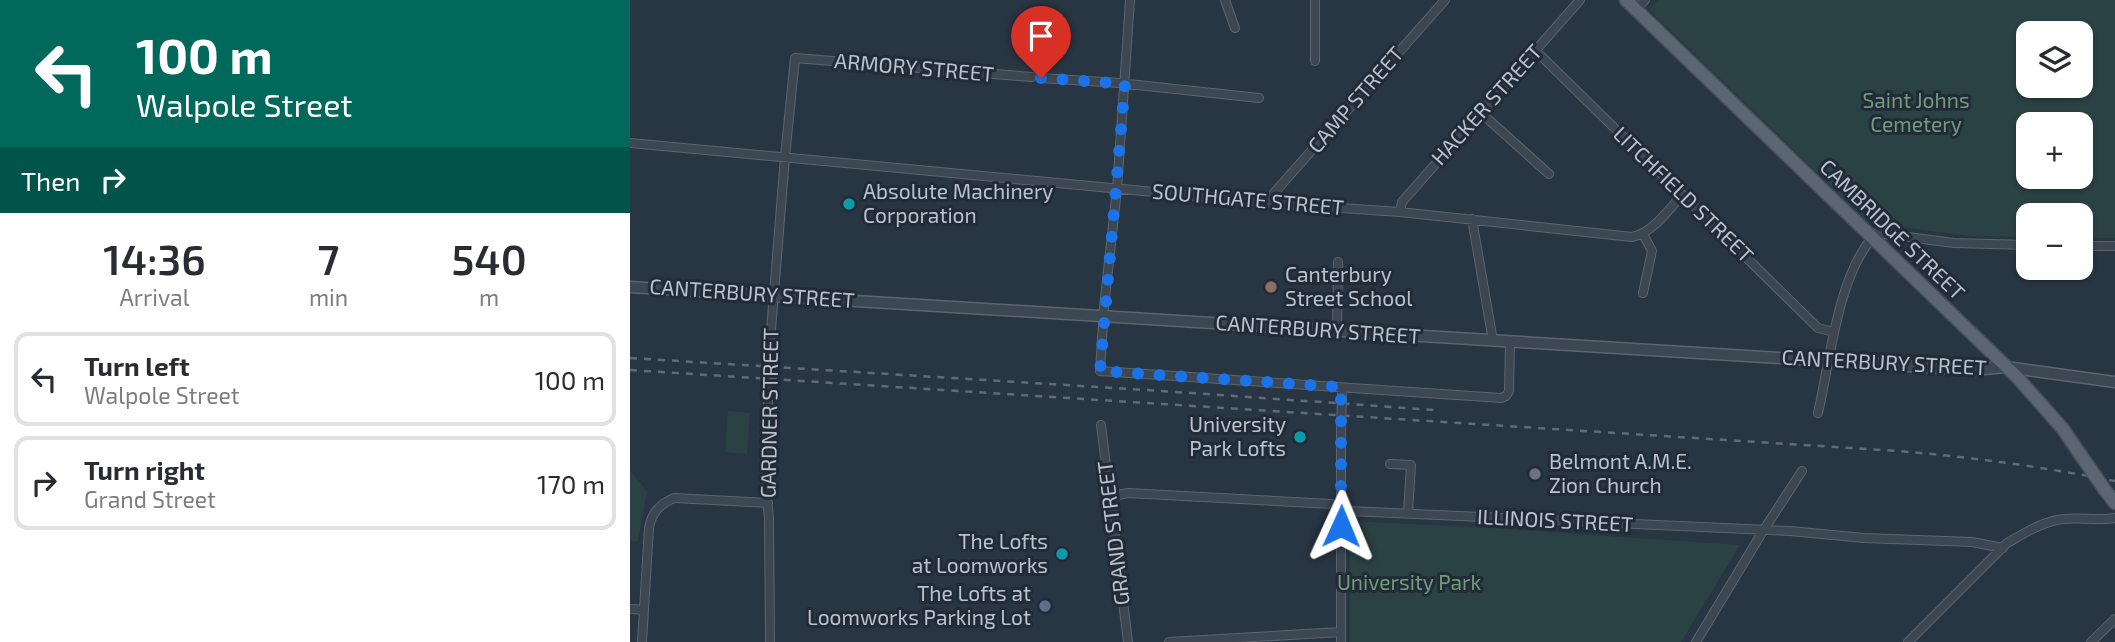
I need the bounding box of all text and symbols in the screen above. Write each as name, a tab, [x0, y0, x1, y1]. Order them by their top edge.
pin	[1011, 6, 1071, 78]
icon: arrive	[1022, 17, 1060, 55]
map controls	[2016, 21, 2093, 280]
button: layers	[2016, 21, 2093, 98]
text: 100 m	[136, 25, 273, 84]
icon: left	[21, 28, 112, 119]
street label: HACKER STREET	[1425, 39, 1546, 169]
street label: CAMP STREET	[1302, 41, 1408, 157]
street label: ARMORY STREET	[833, 47, 995, 86]
text: Walpole Street	[136, 85, 353, 123]
park label: Saint Johns Cemetery	[1862, 87, 1970, 136]
button: +	[2016, 112, 2093, 189]
street label: LITCHFIELD STREET	[1609, 121, 1759, 267]
street label: CAMBRIDGE STREET	[1816, 154, 1971, 304]
icon: right	[94, 161, 132, 199]
text: Then	[21, 165, 80, 196]
place label: Absolute Machinery Corporation	[863, 178, 1053, 227]
street label: SOUTHGATE STREET	[1151, 178, 1345, 219]
marker: Absolute Machinery Corporation	[841, 196, 857, 212]
button: −	[2016, 203, 2093, 280]
text: 14:36	[103, 233, 206, 283]
text: 7	[318, 233, 339, 283]
text: 540	[451, 233, 527, 283]
place label: Canterbury Street School	[1285, 261, 1413, 310]
street label: CANTERBURY STREET	[649, 273, 855, 312]
marker: Canterbury Street School	[1263, 279, 1279, 295]
text: Arrival	[119, 283, 189, 311]
text: min	[309, 283, 348, 311]
text: m	[479, 283, 499, 311]
street label: CANTERBURY STREET	[1215, 309, 1421, 348]
street label: GARDNER STREET	[755, 328, 782, 498]
street label: CANTERBURY STREET	[1781, 344, 1987, 379]
text: Turn left	[84, 350, 190, 381]
icon: left	[25, 360, 63, 398]
text: 100 m	[535, 364, 605, 395]
text: Walpole Street	[84, 381, 240, 409]
place label: University Park Lofts	[1189, 411, 1286, 460]
marker: University Park Lofts	[1292, 429, 1308, 445]
place label: Belmont A.M.E. Zion Church	[1549, 448, 1692, 497]
text: Turn right	[84, 454, 205, 485]
street label: GRAND STREET	[1091, 460, 1134, 607]
icon: right	[25, 464, 63, 502]
marker: Belmont A.M.E. Zion Church	[1527, 466, 1543, 482]
text: 170 m	[537, 468, 605, 499]
text: Grand Street	[84, 485, 216, 513]
position arrow	[1304, 489, 1378, 563]
street label: ILLINOIS STREET	[1476, 503, 1634, 536]
place label: The Lofts at Loomworks	[912, 528, 1048, 577]
marker: The Lofts at Loomworks	[1054, 546, 1070, 562]
park label: University Park	[1337, 569, 1481, 594]
place label: The Lofts at Loomworks Parking Lot	[807, 580, 1031, 629]
marker: The Lofts at Loomworks Parking Lot	[1037, 598, 1053, 614]

